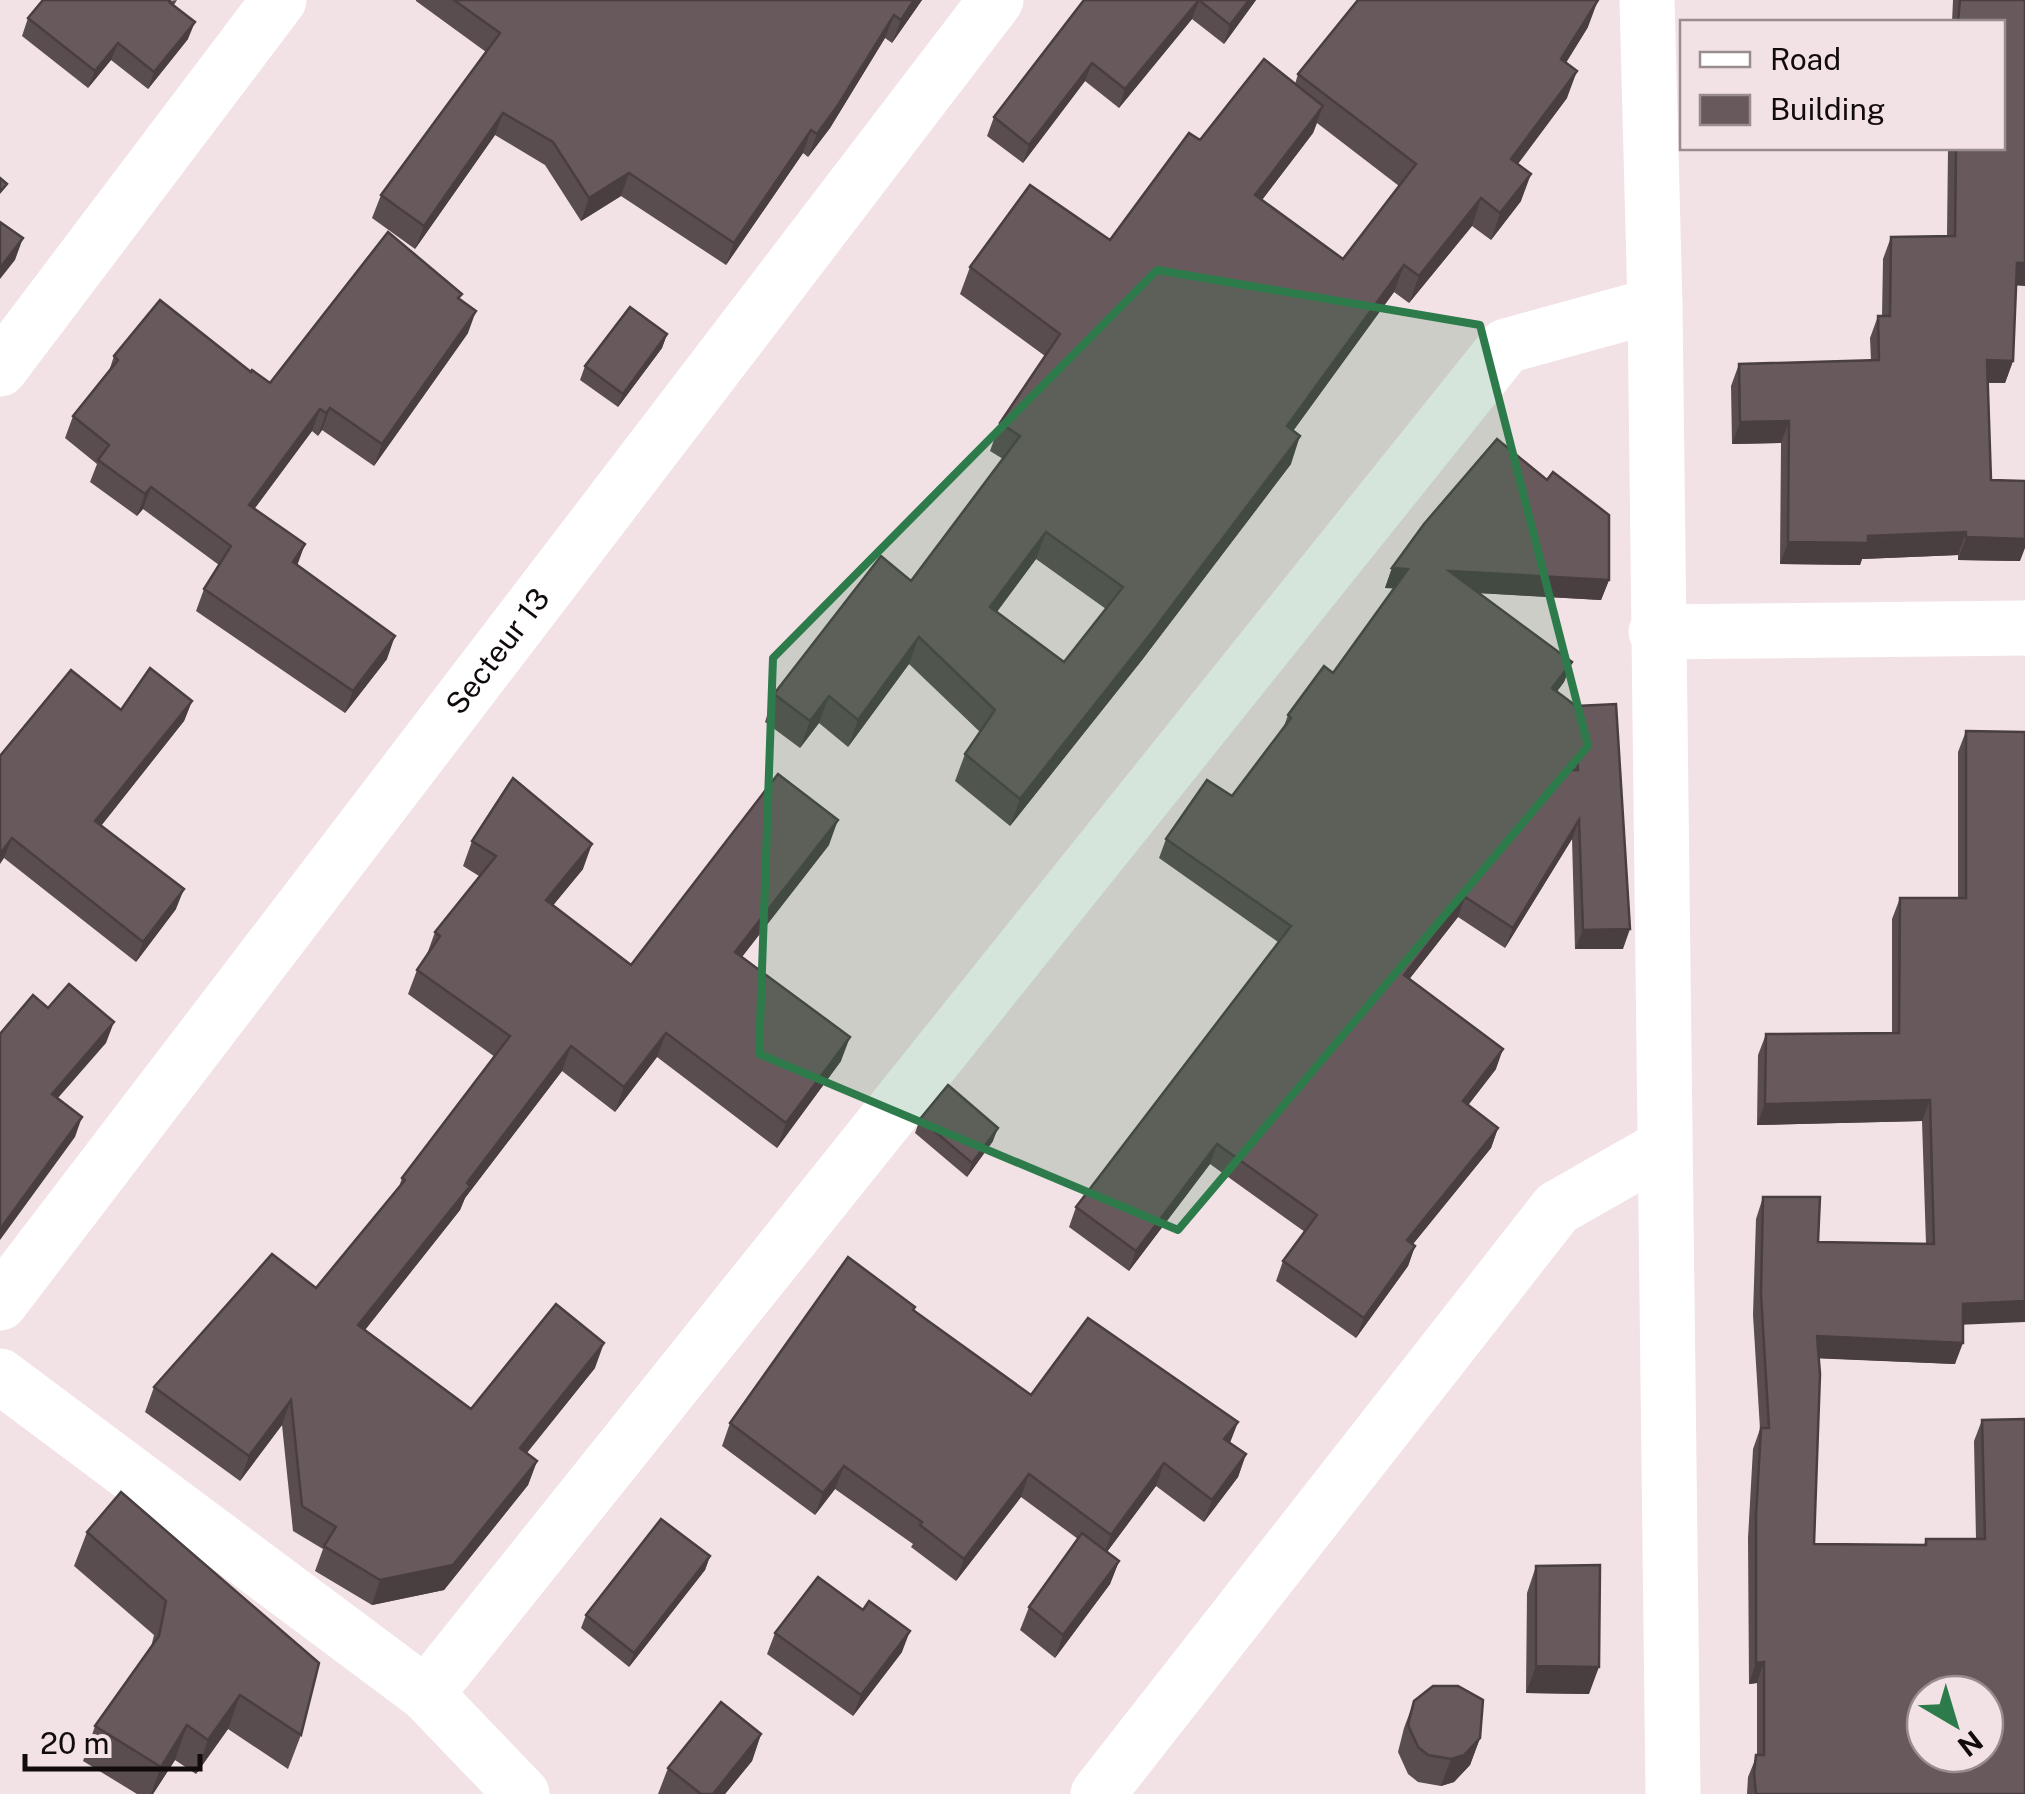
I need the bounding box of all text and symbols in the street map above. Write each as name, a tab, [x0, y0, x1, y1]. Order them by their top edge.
legend	[1680, 20, 2005, 150]
text: Road	[1770, 41, 1841, 77]
text: Building	[1770, 91, 1885, 127]
street label: Secteur 13	[438, 581, 557, 721]
north arrow	[1905, 1674, 2005, 1774]
scale bar	[25, 1709, 200, 1771]
text: N	[1952, 1724, 1989, 1764]
text: 20 m	[40, 1725, 109, 1761]

